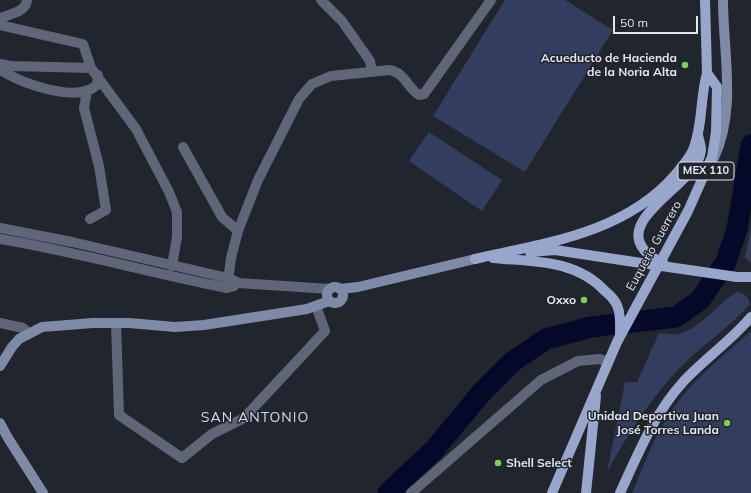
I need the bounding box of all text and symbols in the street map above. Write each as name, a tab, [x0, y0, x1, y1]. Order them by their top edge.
scale bar	[615, 8, 700, 34]
text: 50 m	[620, 15, 648, 30]
place label: Acueducto de Hacienda de la Noria Alta	[541, 51, 677, 79]
marker: Acueducto de Hacienda de la Noria Alta	[680, 60, 690, 70]
road number: MEX 110	[678, 162, 734, 180]
street label: Euquerio Guerrero	[623, 199, 685, 293]
place label: Oxxo	[546, 293, 576, 307]
marker: Oxxo	[579, 295, 589, 305]
place label: Unidad Deportiva Juan José Torres Landa	[588, 409, 719, 437]
district label: SAN ANTONIO	[201, 410, 309, 426]
marker: Unidad Deportiva Juan José Torres Landa	[722, 418, 732, 428]
place label: Shell Select	[506, 456, 572, 470]
marker: Shell Select	[493, 458, 503, 468]

